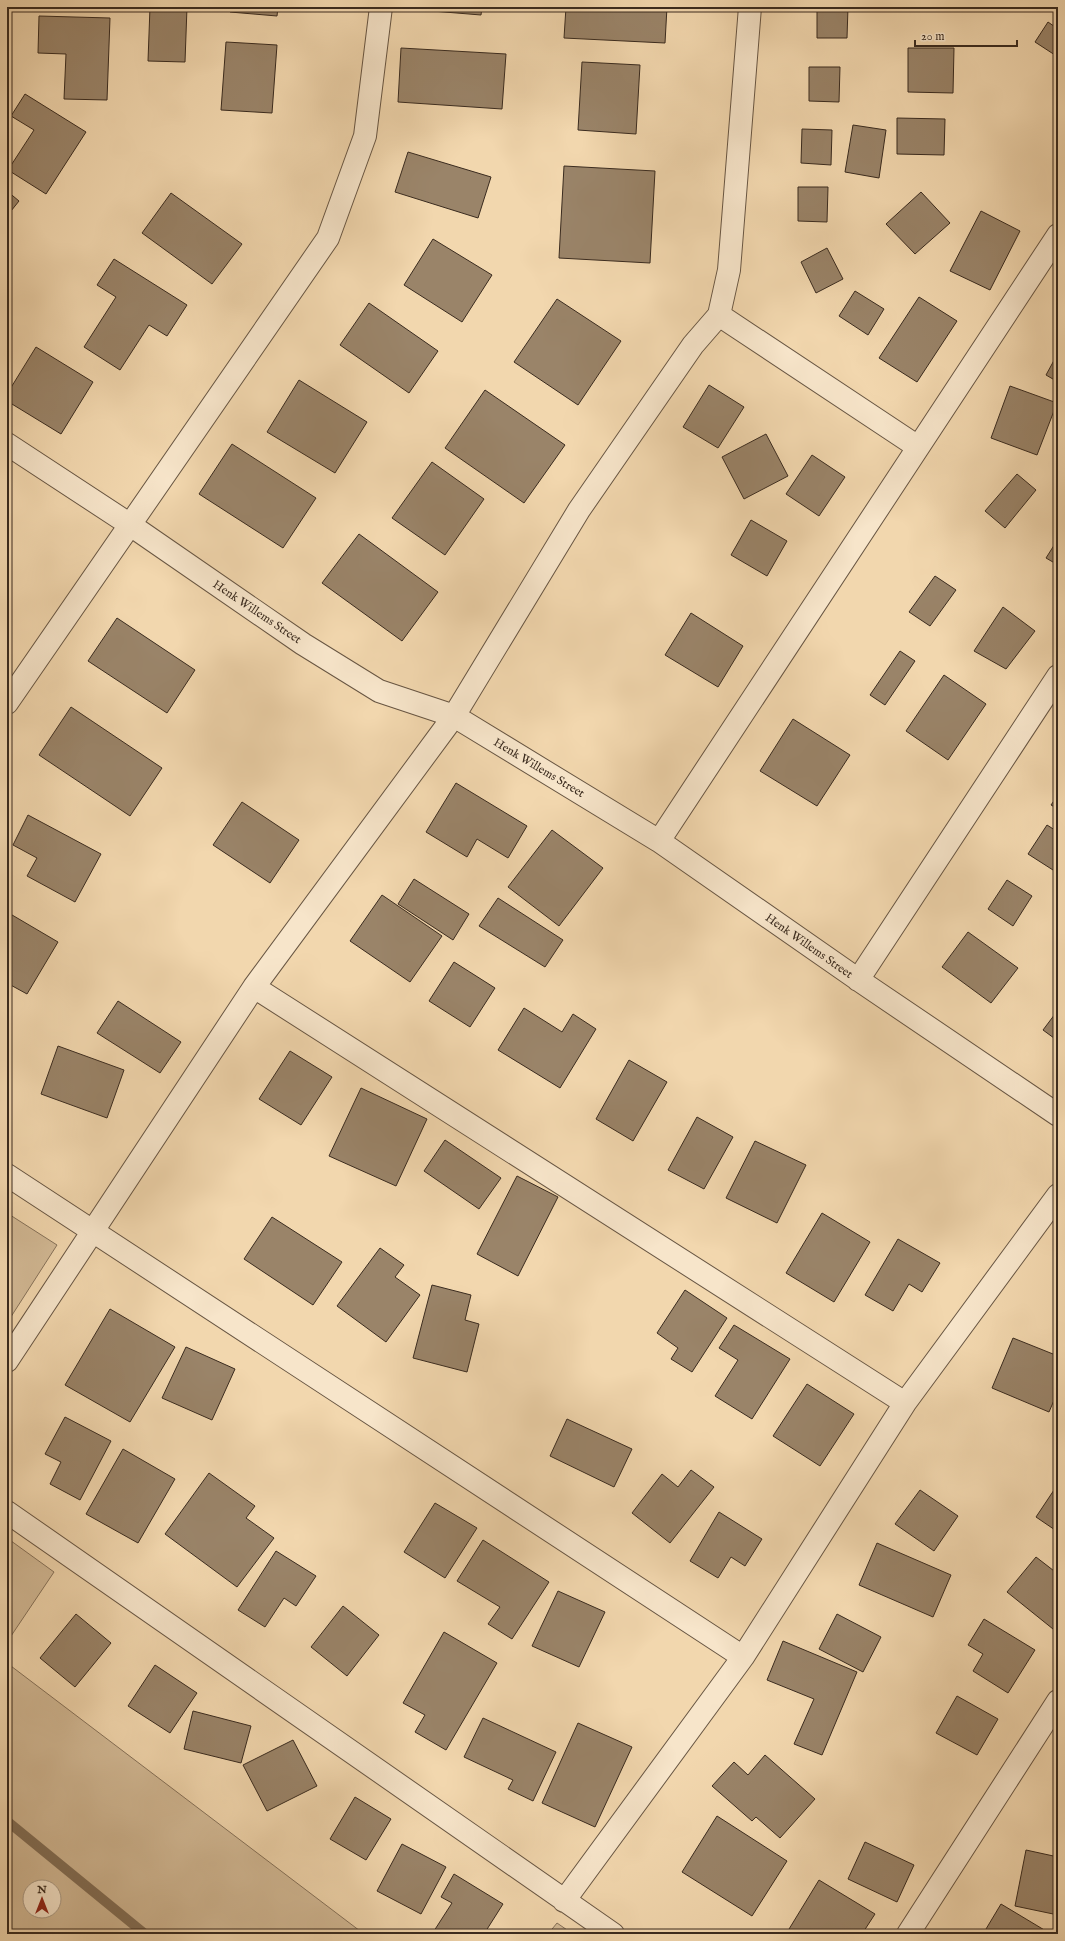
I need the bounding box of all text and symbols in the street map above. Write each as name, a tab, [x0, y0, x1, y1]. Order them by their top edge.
scale bar	[915, 22, 1017, 48]
text: 20 m	[921, 29, 944, 44]
street label: Henk Willems Street	[210, 577, 304, 647]
street label: Henk Willems Street	[491, 735, 587, 801]
street label: Henk Willems Street	[762, 910, 856, 982]
north arrow	[22, 1879, 62, 1919]
text: N	[36, 1883, 47, 1897]

